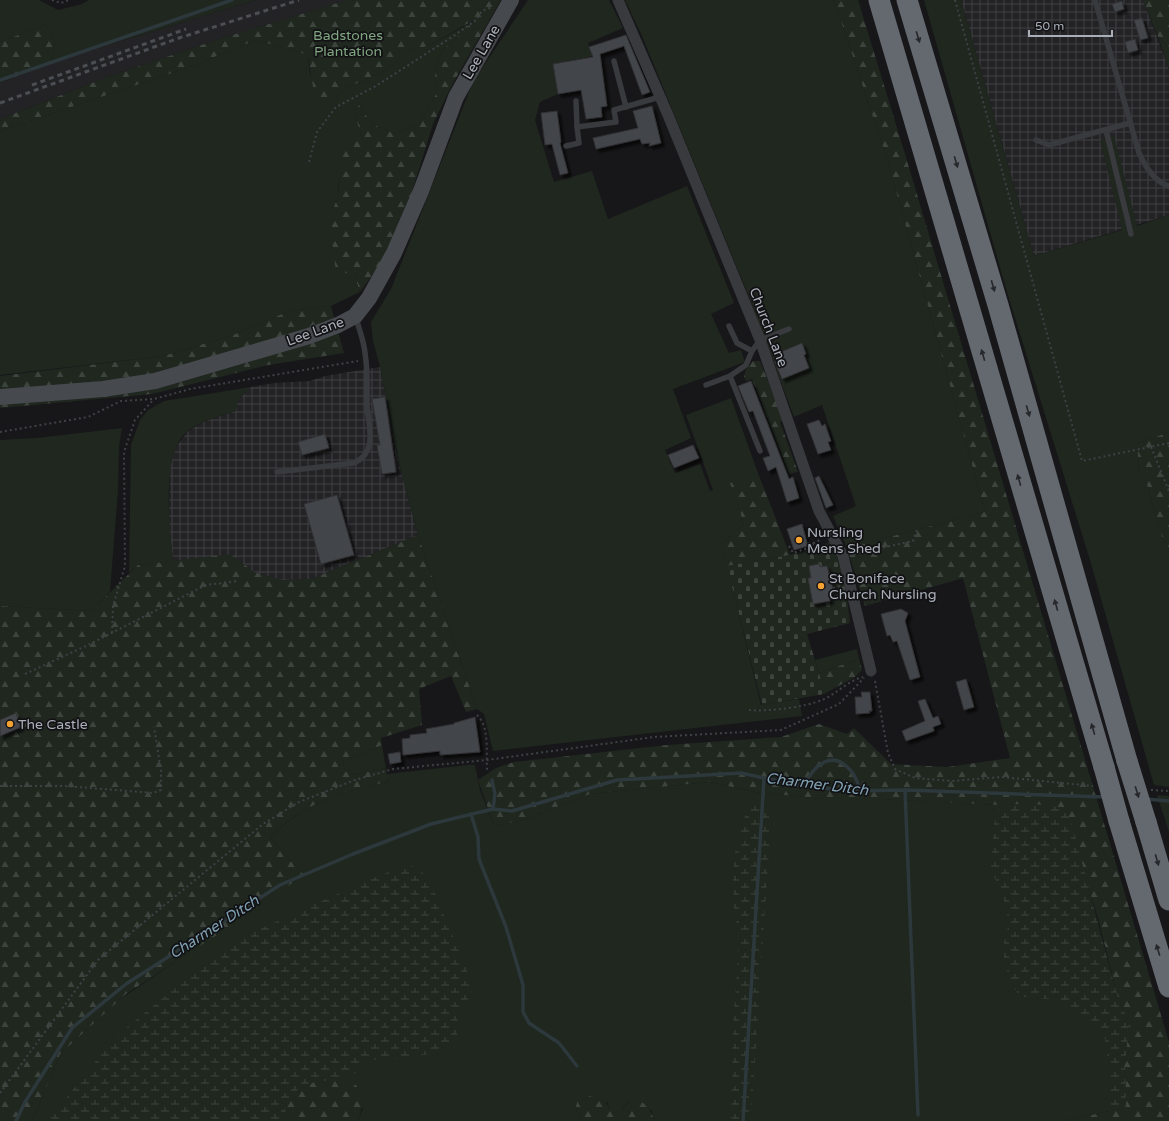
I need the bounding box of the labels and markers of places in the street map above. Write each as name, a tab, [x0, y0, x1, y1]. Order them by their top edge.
place label: Nursling Mens Shed	[807, 524, 881, 557]
marker: Nursling Mens Shed	[794, 535, 804, 545]
place label: St Boniface Church Nursling	[829, 570, 937, 603]
marker: St Boniface Church Nursling	[816, 581, 826, 591]
place label: The Castle	[18, 716, 88, 733]
marker: The Castle	[5, 719, 15, 729]

